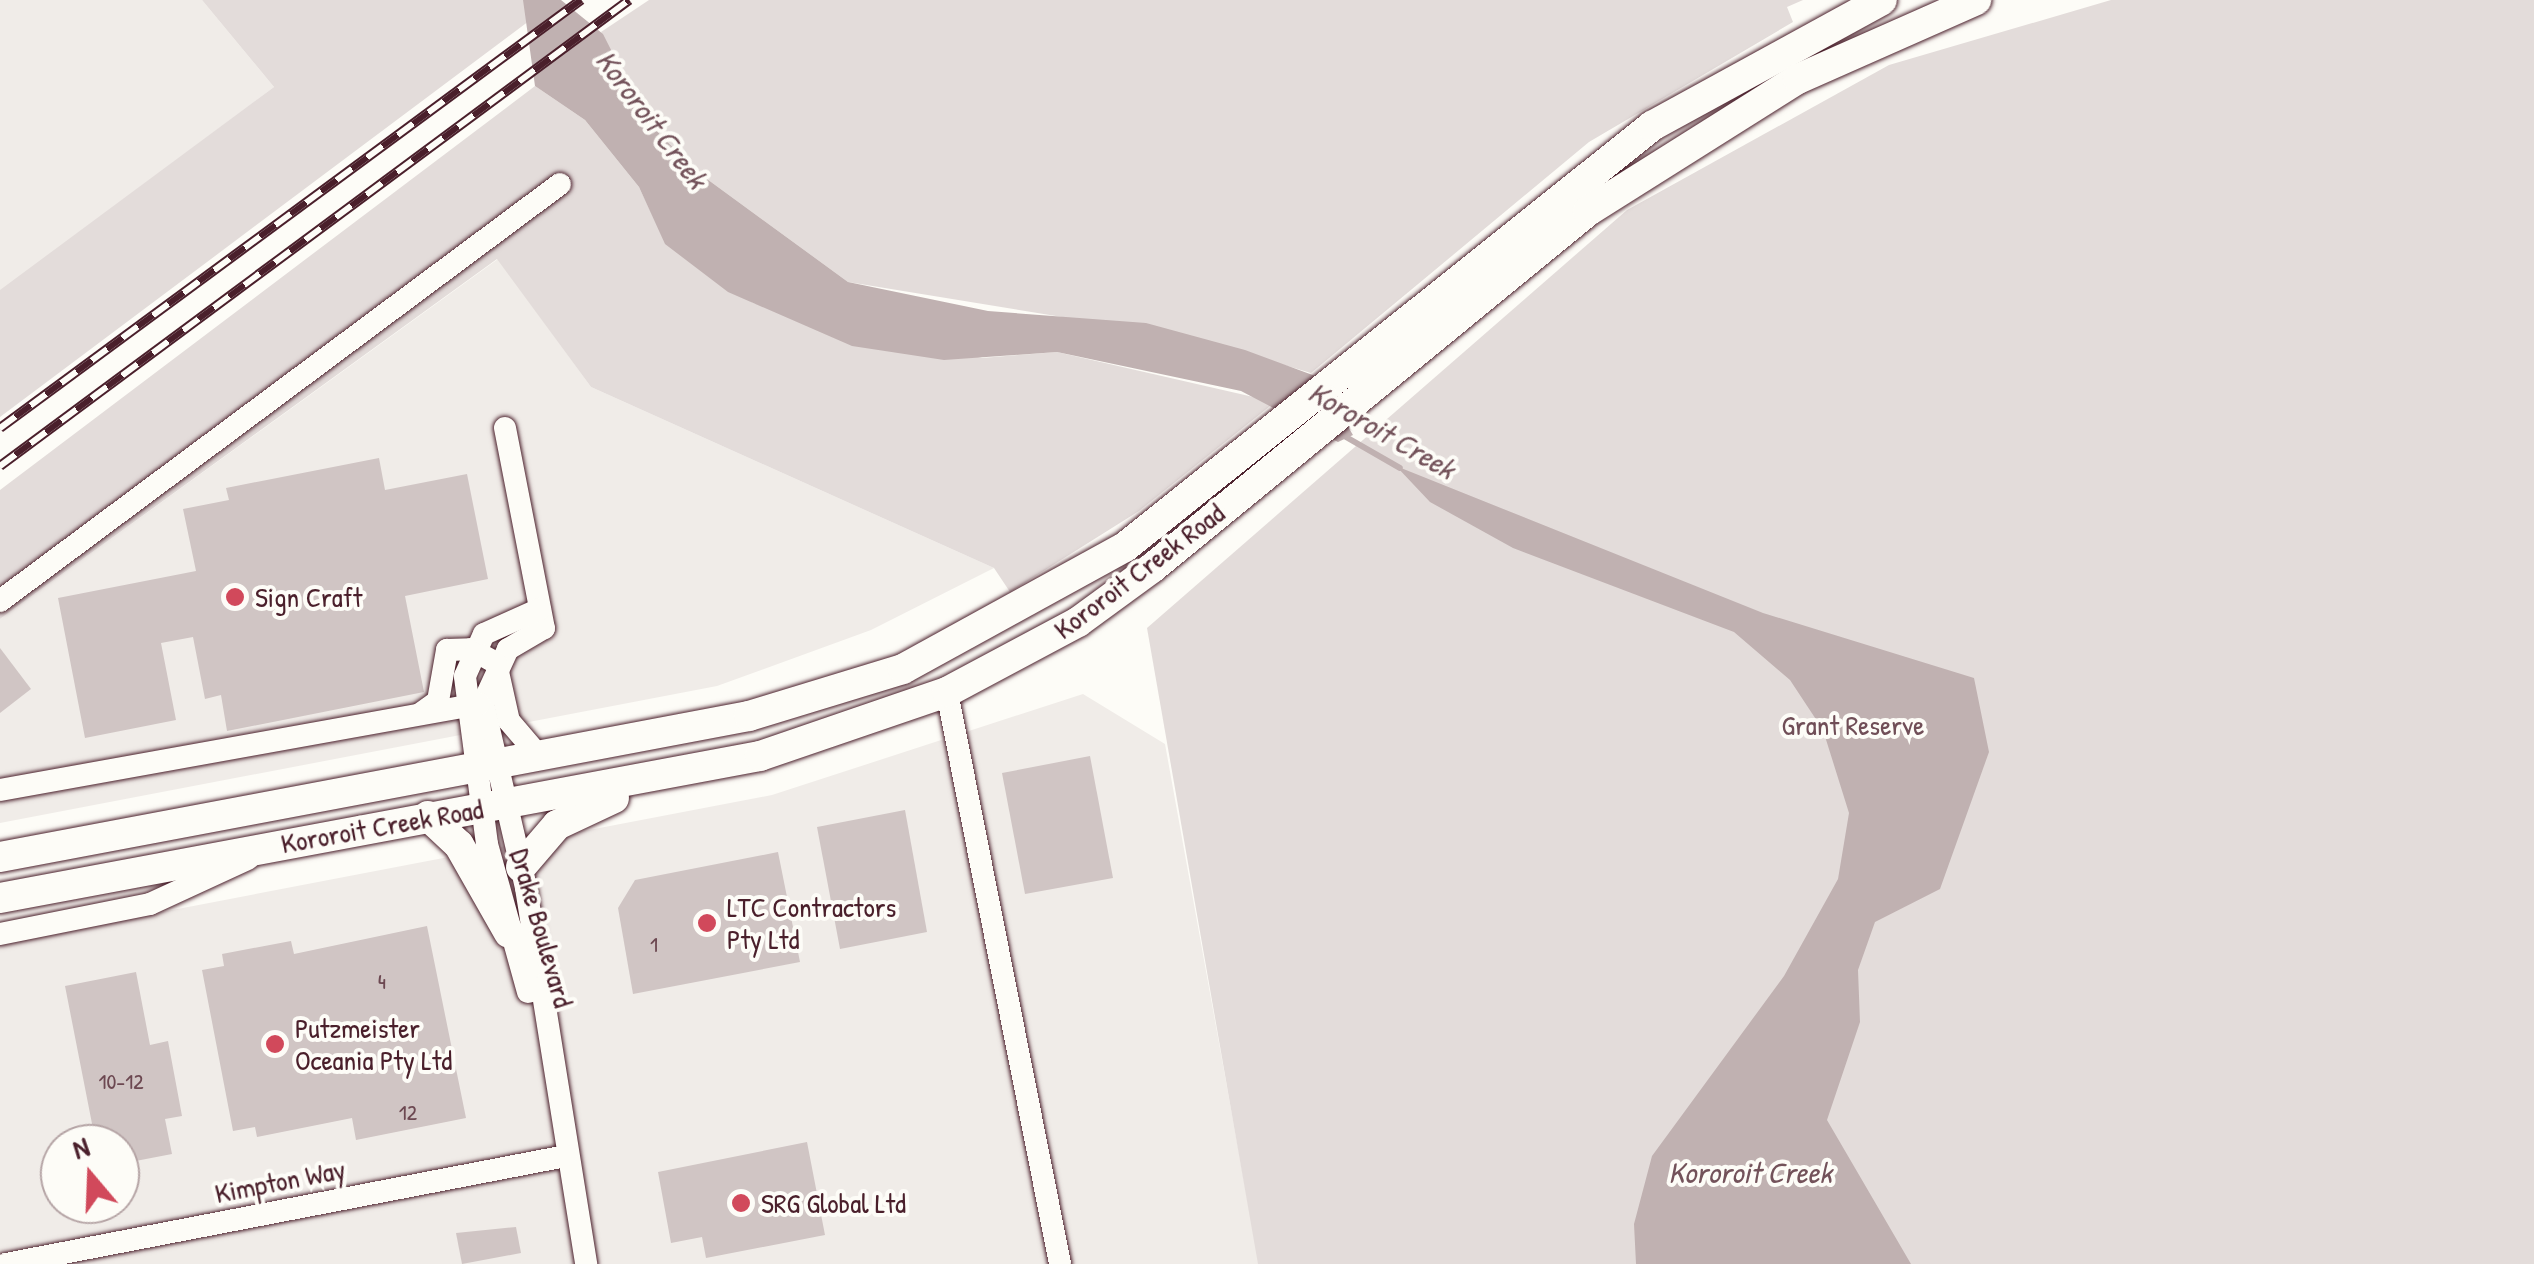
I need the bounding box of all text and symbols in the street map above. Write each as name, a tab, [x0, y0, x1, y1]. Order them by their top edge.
water label: Kororoit Creek	[588, 43, 716, 195]
water label: Kororoit Creek	[1302, 374, 1462, 486]
street label: Kororoit Creek Road	[1047, 496, 1231, 646]
place label: Sign Craft	[255, 580, 362, 614]
marker: Sign Craft	[224, 586, 246, 608]
park label: Grant Reserve	[1782, 708, 1924, 742]
street label: Kororoit Creek Road	[278, 792, 486, 860]
street label: Drake Boulevard	[503, 845, 581, 1011]
place label: LTC Contractors Pty Ltd	[727, 890, 896, 956]
marker: LTC Contractors Pty Ltd	[696, 912, 718, 934]
house number: 1	[650, 932, 658, 958]
house number: 4	[378, 969, 386, 995]
place label: Putzmeister Oceania Pty Ltd	[295, 1011, 452, 1077]
marker: Putzmeister Oceania Pty Ltd	[264, 1033, 286, 1055]
house number: 10-12	[98, 1069, 144, 1095]
house number: 12	[399, 1100, 417, 1126]
north arrow	[40, 1124, 140, 1224]
text: N	[68, 1127, 94, 1168]
street label: Kimpton Way	[212, 1152, 348, 1210]
water label: Kororoit Creek	[1668, 1154, 1832, 1190]
place label: SRG Global Ltd	[761, 1186, 906, 1220]
marker: SRG Global Ltd	[730, 1192, 752, 1214]

